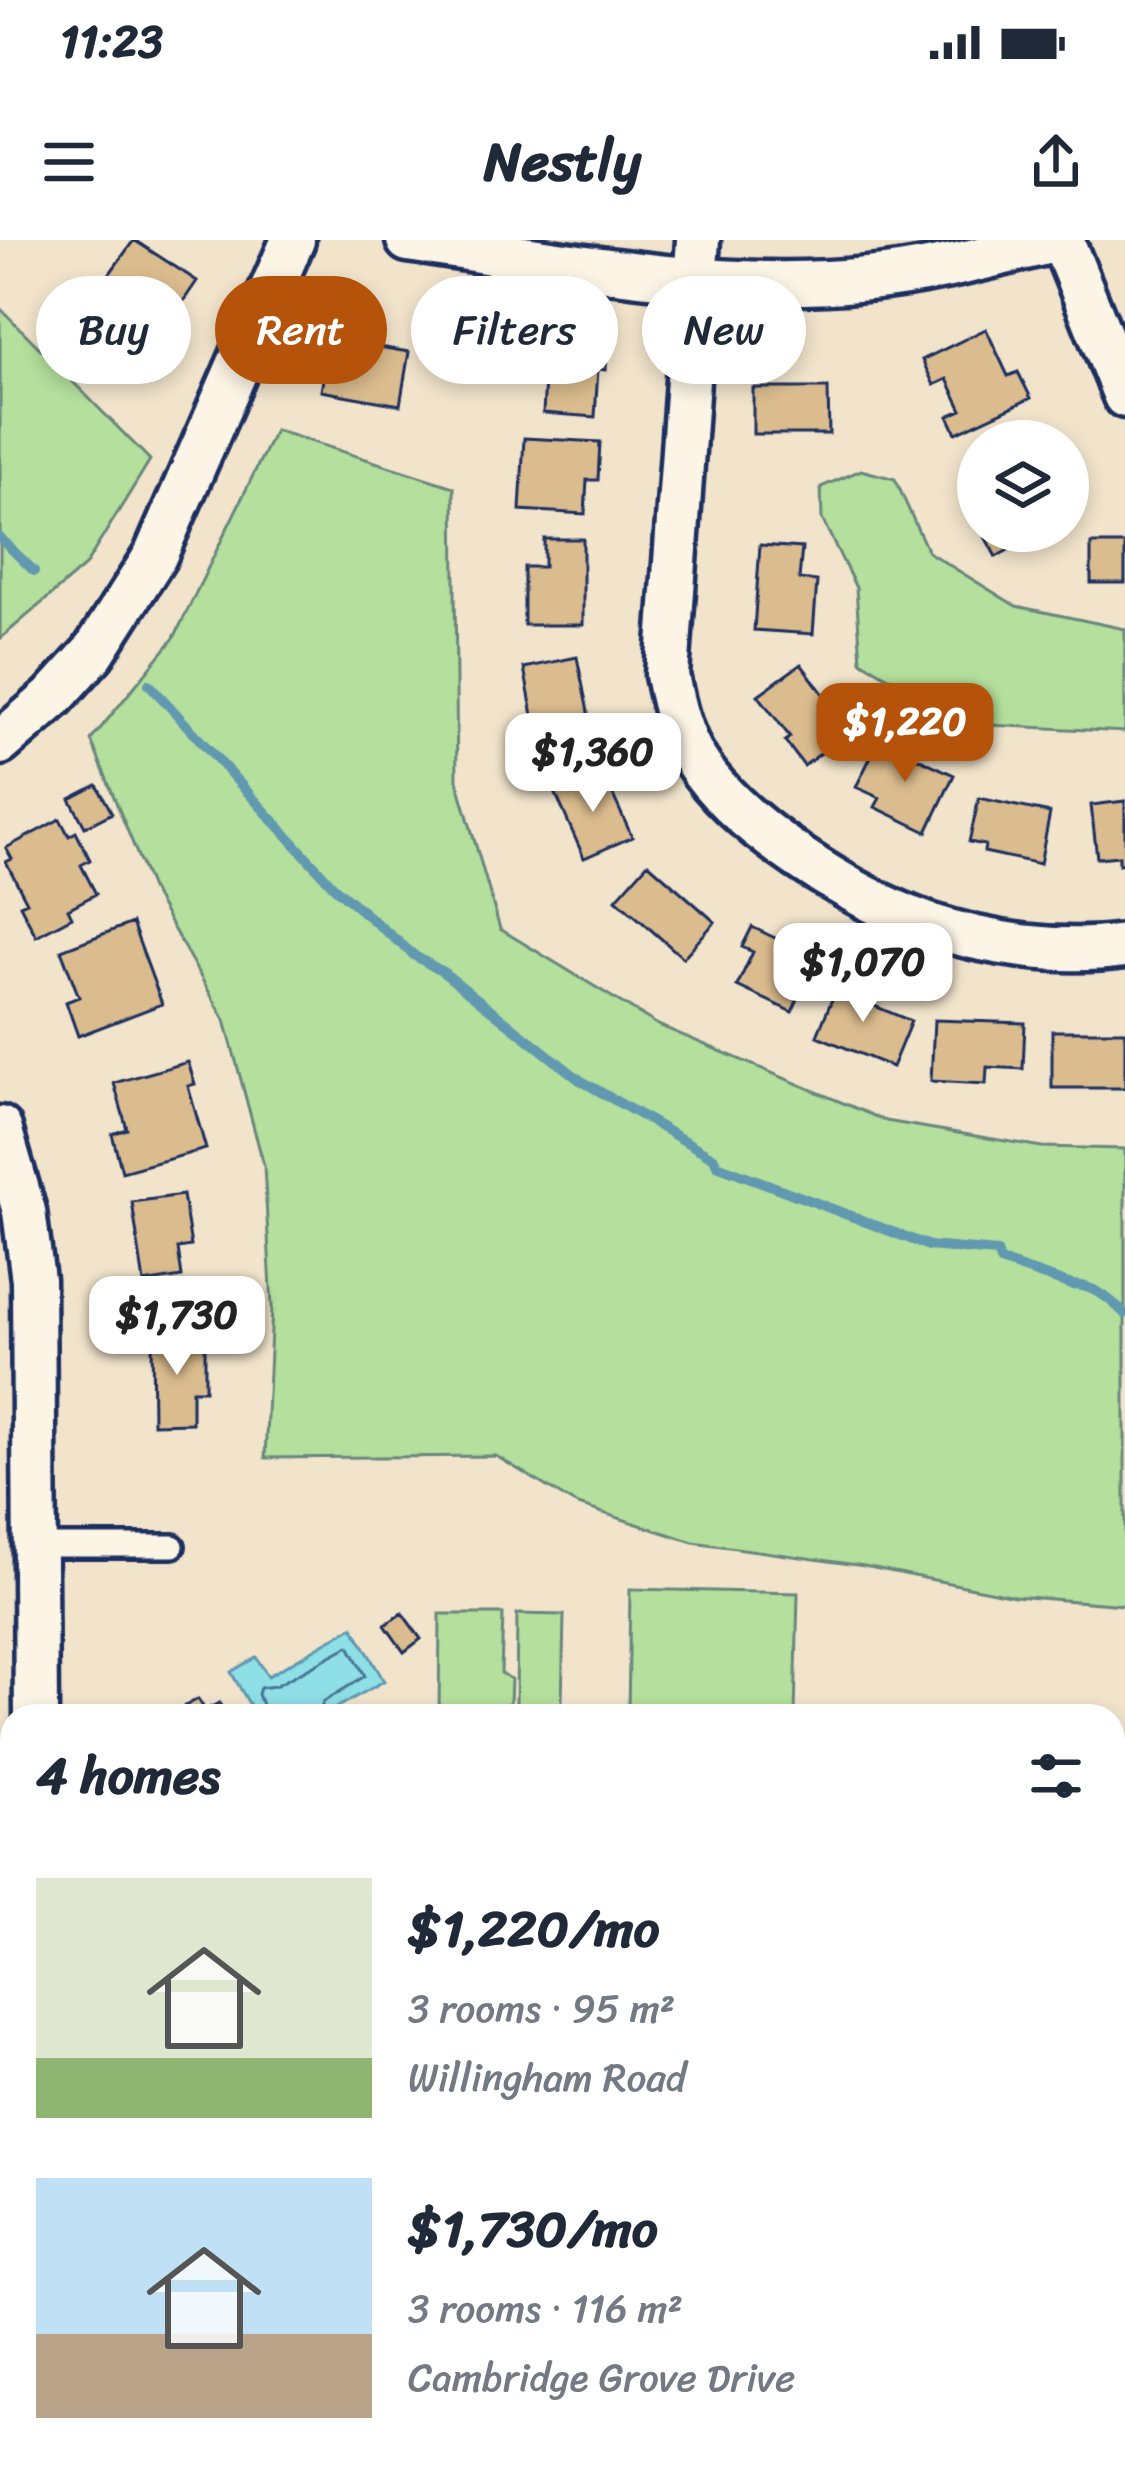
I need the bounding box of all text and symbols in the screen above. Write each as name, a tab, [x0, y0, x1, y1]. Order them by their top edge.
text: 11:23	[60, 2, 163, 82]
text: Nestly	[484, 114, 641, 210]
icon: menu	[36, 129, 102, 195]
icon: share	[1023, 129, 1089, 195]
chip: Buy	[36, 276, 191, 384]
chip: Rent	[215, 276, 387, 384]
chip: Filters	[411, 276, 618, 384]
chip: New	[642, 276, 806, 384]
map controls	[957, 420, 1089, 552]
button: layers	[957, 420, 1089, 552]
pin: $1,220	[807, 683, 1003, 785]
text: $1,220	[843, 687, 967, 756]
pin: $1,360	[495, 713, 691, 815]
text: $1,360	[532, 717, 654, 786]
pin: $1,070	[765, 923, 961, 1025]
text: $1,070	[800, 927, 926, 996]
pin: $1,730	[79, 1276, 275, 1378]
text: $1,730	[116, 1280, 238, 1349]
text: 4 homes	[36, 1731, 220, 1821]
icon: filters	[1023, 1743, 1089, 1809]
text: $1,220/mo	[408, 1884, 659, 1974]
icon: home	[132, 1926, 276, 2070]
text: 3 rooms · 95 m²	[408, 1974, 675, 2043]
text: Willingham Road	[408, 2043, 686, 2112]
text: $1,730/mo	[408, 2184, 658, 2274]
icon: home	[132, 2226, 276, 2370]
text: 3 rooms · 116 m²	[408, 2274, 683, 2343]
text: Cambridge Grove Drive	[408, 2343, 795, 2412]

